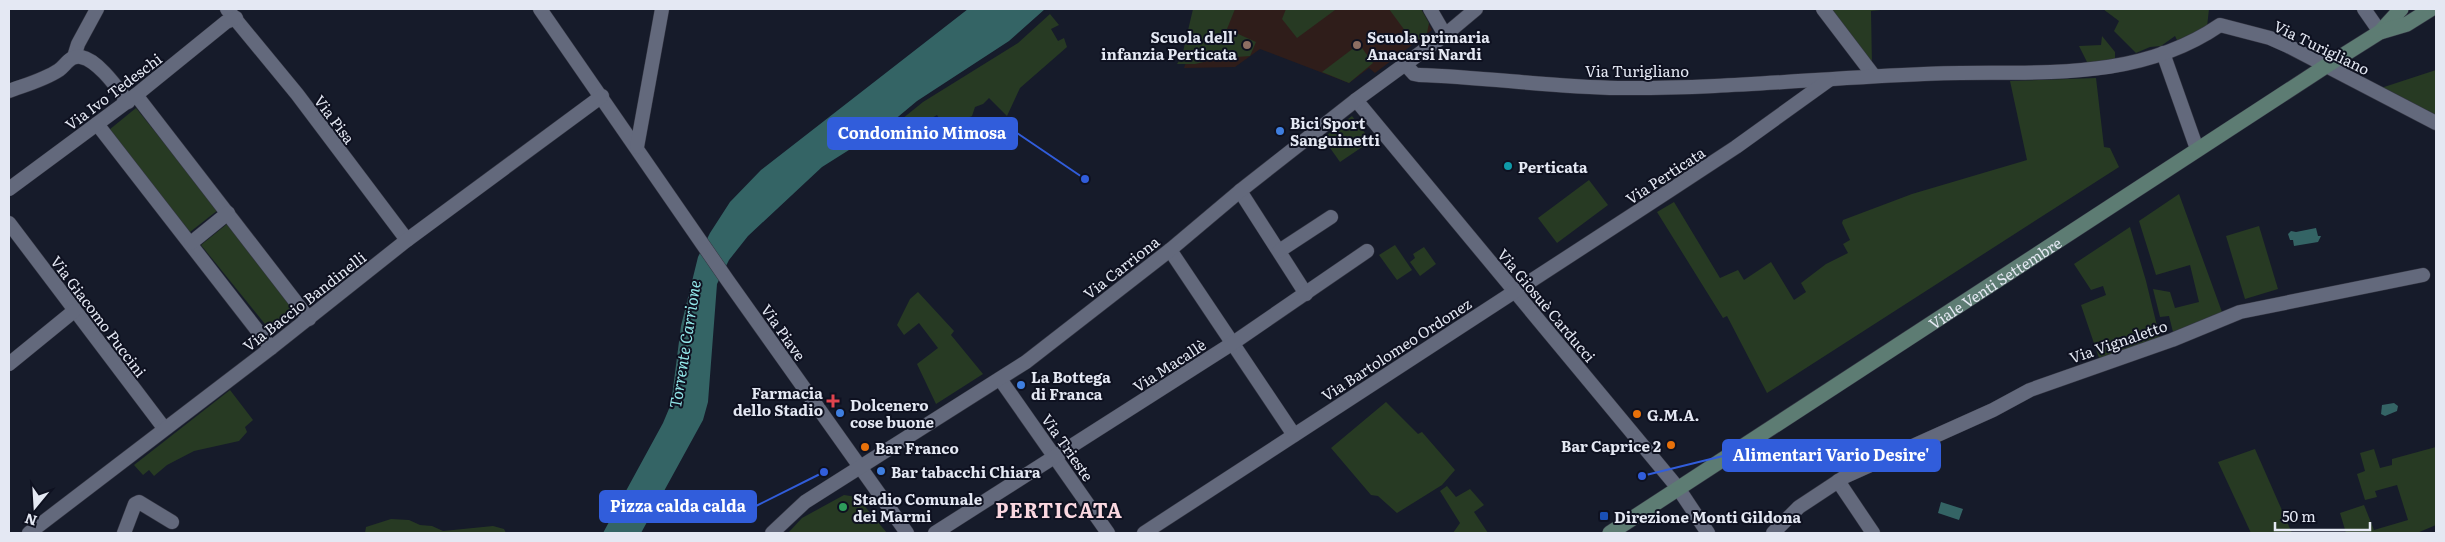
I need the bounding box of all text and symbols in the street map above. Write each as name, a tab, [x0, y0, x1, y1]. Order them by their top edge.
street label: Via Turigliano	[2270, 14, 2374, 80]
place label: Scuola dell' infanzia Perticata	[1101, 25, 1237, 65]
place label: Scuola primaria Anacarsi Nardi	[1367, 25, 1490, 65]
marker: Scuola dell' infanzia Perticata	[1241, 39, 1253, 51]
marker: Scuola primaria Anacarsi Nardi	[1351, 39, 1363, 51]
street label: Via Ivo Tedeschi	[60, 47, 166, 135]
street label: Via Turigliano	[1585, 59, 1689, 82]
street label: Via Pisa	[309, 90, 362, 149]
place label: Bici Sport Sanguinetti	[1290, 111, 1380, 151]
callout: Condominio Mimosa	[828, 118, 1017, 149]
text: Condominio Mimosa	[838, 120, 1007, 144]
marker: Bici Sport Sanguinetti	[1274, 125, 1286, 137]
street label: Via Perticata	[1621, 140, 1710, 209]
place label: Perticata	[1518, 155, 1588, 178]
marker: Perticata	[1502, 160, 1514, 172]
street label: Via Carriona	[1078, 229, 1165, 304]
street label: Viale Venti Settembre	[1923, 230, 2066, 334]
street label: Via Giosuè Carducci	[1492, 243, 1602, 367]
street label: Via Baccio Bandinelli	[237, 246, 371, 356]
street label: Via Giacomo Puccini	[46, 250, 152, 382]
water label: Torrente Carrione	[662, 278, 706, 410]
street label: Via Bartolomeo Ordonez	[1316, 292, 1476, 406]
street label: Via Piave	[756, 299, 812, 365]
street label: Via Vignaletto	[2066, 313, 2170, 369]
street label: Via Macallè	[1128, 333, 1210, 397]
place label: La Bottega di Franca	[1031, 365, 1111, 405]
marker: La Bottega di Franca	[1015, 379, 1027, 391]
place label: Farmacia dello Stadio	[733, 381, 823, 421]
place label: Dolcenero cose buone	[850, 393, 935, 433]
marker: Farmacia dello Stadio	[827, 395, 839, 407]
place label: G.M.A.	[1647, 403, 1699, 426]
marker: Dolcenero cose buone	[834, 407, 846, 419]
marker: G.M.A.	[1631, 408, 1643, 420]
street label: Via Trieste	[1036, 409, 1100, 486]
place label: Bar Caprice 2	[1561, 434, 1661, 457]
place label: Bar Franco	[875, 436, 959, 459]
marker: Bar Caprice 2	[1665, 439, 1677, 451]
callout: Alimentari Vario Desire'	[1723, 440, 1940, 471]
marker: Bar Franco	[859, 441, 871, 453]
text: Alimentari Vario Desire'	[1733, 442, 1929, 466]
place label: Bar tabacchi Chiara	[891, 460, 1041, 483]
marker: Bar tabacchi Chiara	[875, 465, 887, 477]
north arrow	[10, 482, 60, 532]
place label: Stadio Comunale dei Marmi	[853, 487, 983, 527]
callout: Pizza calda calda	[600, 491, 756, 522]
text: Pizza calda calda	[610, 493, 747, 517]
district label: PERTICATA	[995, 494, 1123, 524]
scale bar	[2275, 500, 2370, 532]
marker: Stadio Comunale dei Marmi	[837, 501, 849, 513]
text: 50 m	[2282, 504, 2316, 527]
place label: Direzione Monti Gildona	[1614, 505, 1802, 528]
text: N	[22, 509, 39, 532]
marker: Direzione Monti Gildona	[1598, 510, 1610, 522]

